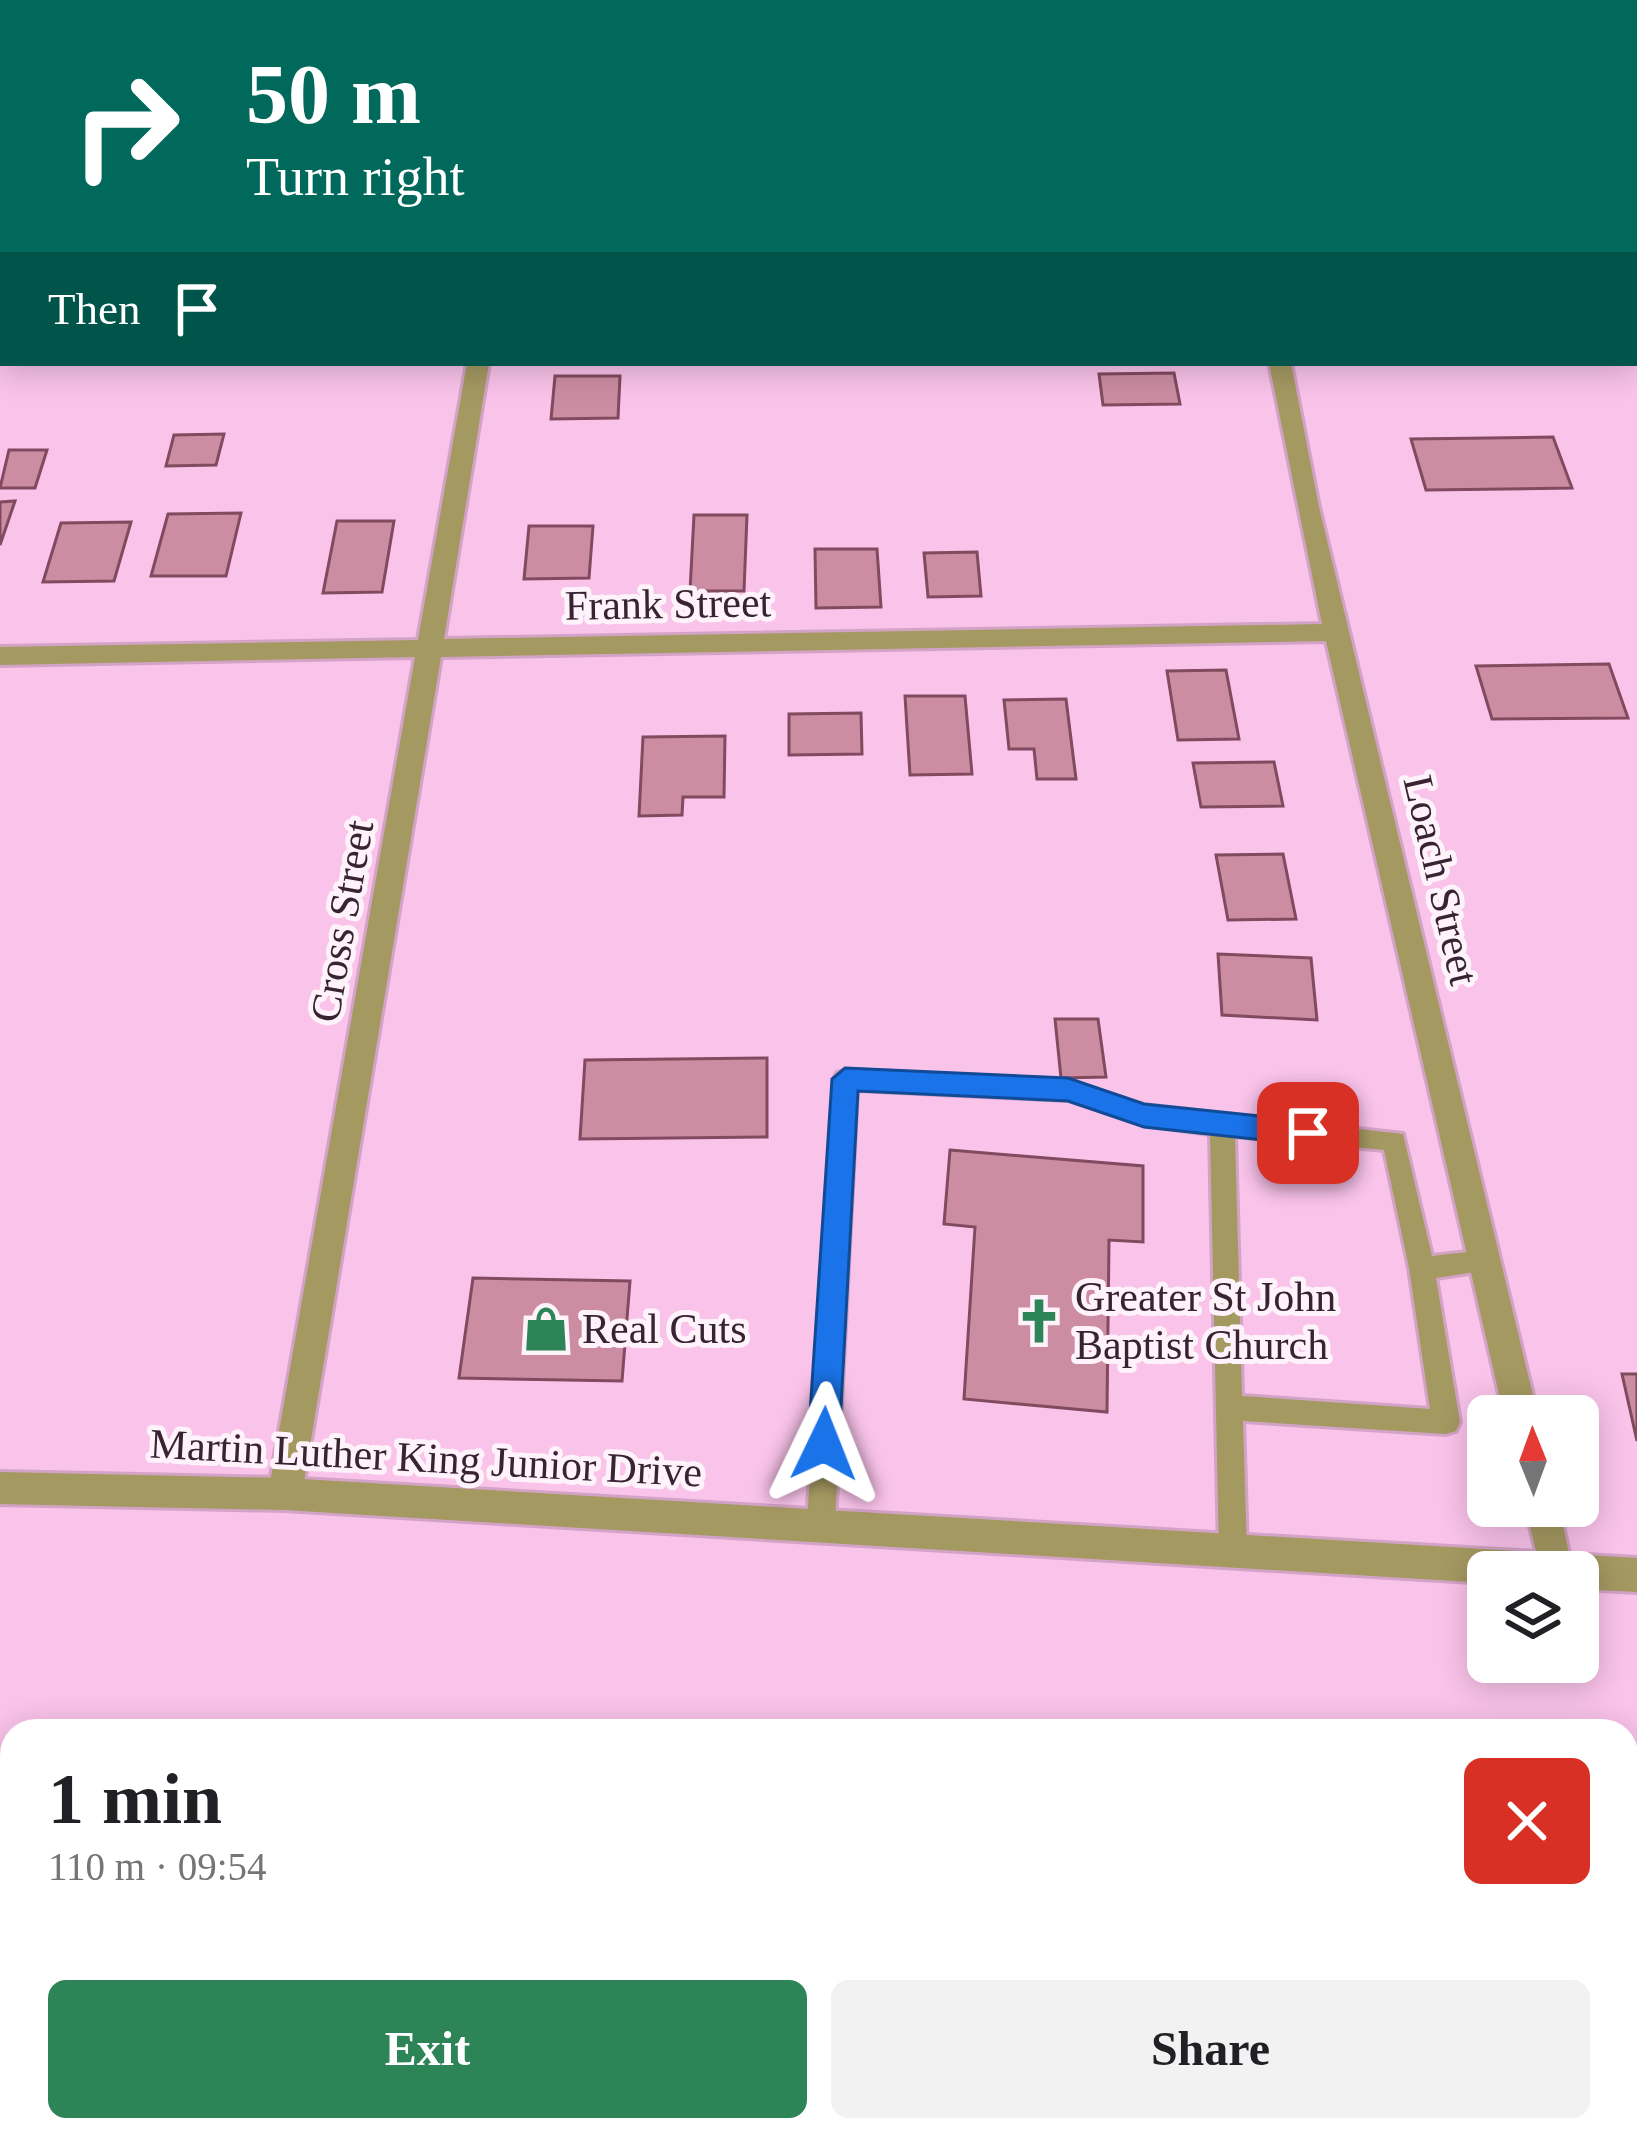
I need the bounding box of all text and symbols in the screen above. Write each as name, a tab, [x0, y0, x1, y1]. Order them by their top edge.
icon: right	[48, 48, 204, 204]
text: 50 m	[246, 48, 421, 141]
text: Turn right	[246, 147, 465, 207]
icon: arrive	[164, 276, 230, 342]
text: Then	[48, 284, 140, 334]
street label: Frank Street	[564, 579, 772, 629]
street label: Loach Street	[1395, 771, 1487, 989]
street label: Cross Street	[302, 816, 382, 1026]
pin	[1257, 1082, 1359, 1184]
icon: arrive	[1275, 1100, 1341, 1166]
place label: Greater St John Baptist Church	[1075, 1274, 1336, 1368]
church icon: Greater St John Baptist Church	[1014, 1296, 1064, 1346]
shop icon: Real Cuts	[521, 1304, 571, 1354]
place label: Real Cuts	[582, 1306, 747, 1352]
position arrow	[761, 1381, 887, 1507]
north arrow	[1467, 1395, 1599, 1527]
map controls	[1467, 1395, 1599, 1683]
street label: Martin Luther King Junior Drive	[149, 1421, 703, 1495]
button: layers	[1467, 1551, 1599, 1683]
button: close	[1464, 1758, 1590, 1884]
text: 1 min	[48, 1759, 222, 1839]
text: 110 m · 09:54	[48, 1845, 266, 1888]
button: Exit	[48, 1980, 807, 2118]
button: Share	[831, 1980, 1590, 2118]

